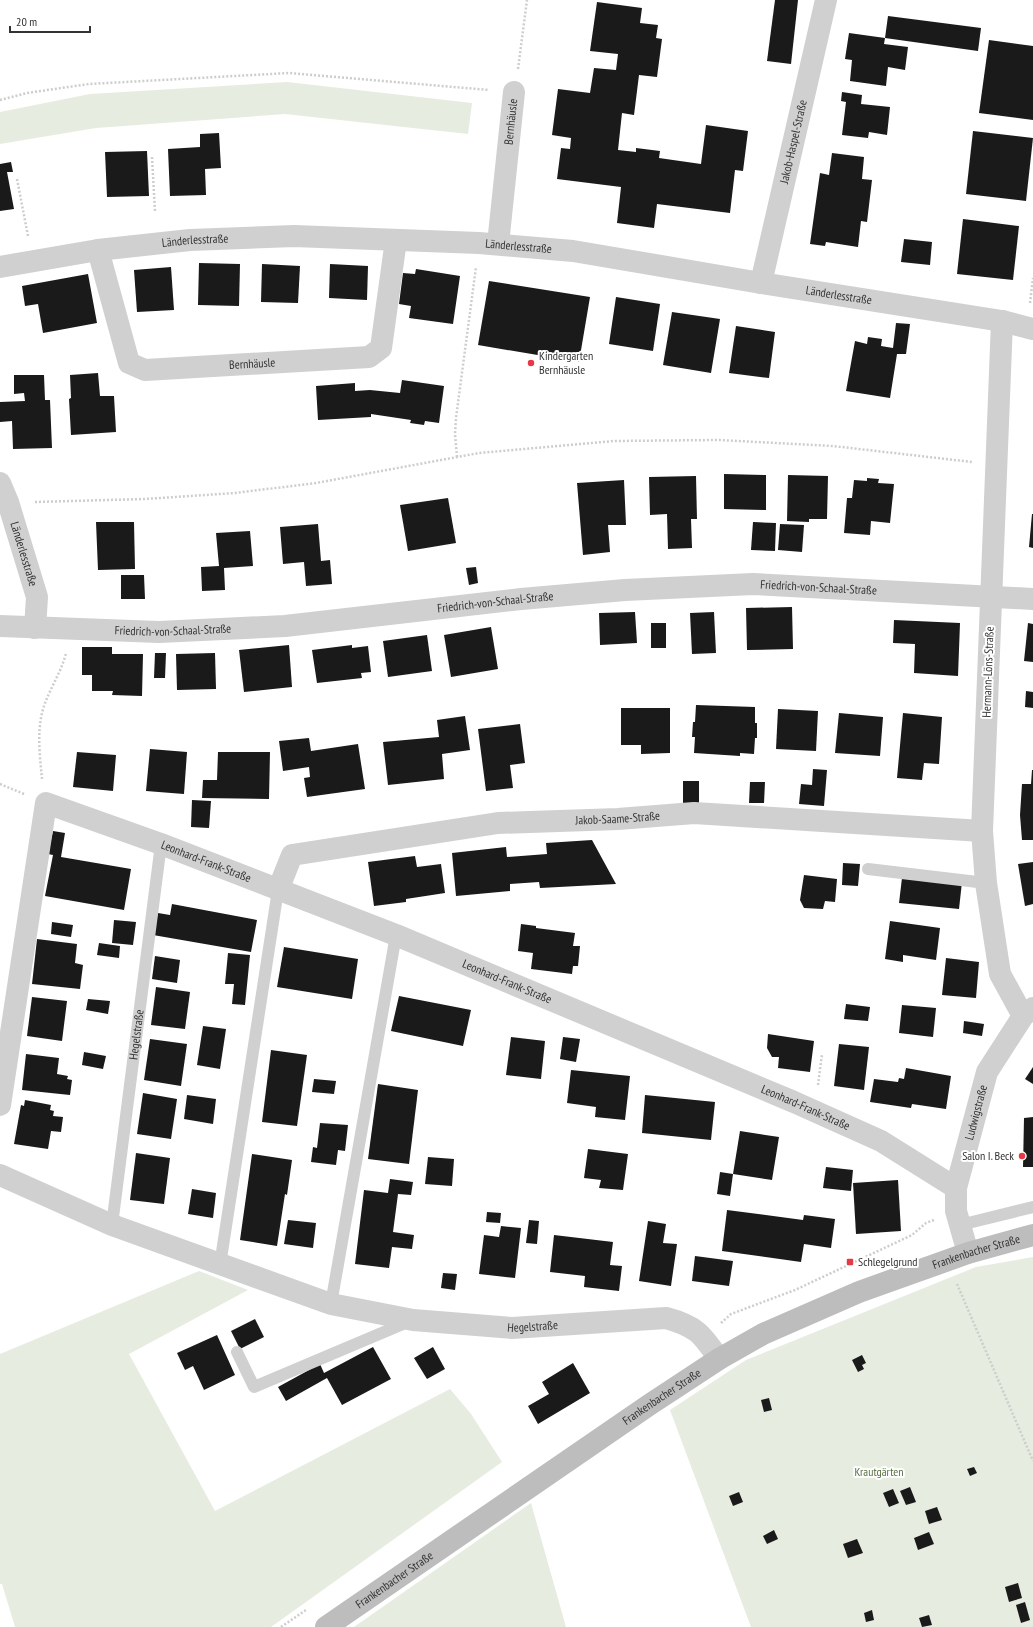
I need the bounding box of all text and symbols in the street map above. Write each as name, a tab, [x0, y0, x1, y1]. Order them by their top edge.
scale bar	[10, 8, 90, 34]
text: 20 m	[16, 14, 37, 29]
street label: Bernhäusle	[500, 98, 520, 145]
street label: Jakob-Haspel-Straße	[776, 98, 810, 186]
street label: Länderlesstraße	[161, 231, 229, 250]
street label: Länderlesstraße	[485, 236, 553, 256]
street label: Länderlesstraße	[805, 282, 873, 307]
place label: Kindergarten Bernhäusle	[539, 348, 593, 377]
street label: Bernhäusle	[229, 354, 276, 372]
marker: Kindergarten Bernhäusle	[526, 358, 536, 368]
street label: Länderlesstraße	[7, 520, 41, 588]
street label: Friedrich-von-Schaal-Straße	[760, 576, 877, 598]
street label: Friedrich-von-Schaal-Straße	[437, 588, 554, 616]
street label: Friedrich-von-Schaal-Straße	[114, 621, 231, 639]
street label: Hermann-Löns-Straße	[978, 626, 997, 718]
street label: Jakob-Saame-Straße	[574, 808, 661, 827]
street label: Leonhard-Frank-Straße	[159, 837, 254, 885]
street label: Leonhard-Frank-Straße	[460, 956, 554, 1007]
street label: Hegelstraße	[125, 1008, 147, 1061]
street label: Leonhard-Frank-Straße	[759, 1081, 853, 1133]
street label: Ludwigstraße	[961, 1083, 990, 1141]
place label: Salon I. Beck	[962, 1148, 1014, 1163]
marker: Salon I. Beck	[1017, 1151, 1027, 1161]
street label: Frankenbacher Straße	[930, 1231, 1022, 1272]
place label: Schlegelgrund	[858, 1254, 917, 1269]
marker: Schlegelgrund	[845, 1257, 855, 1267]
street label: Hegelstraße	[507, 1317, 558, 1335]
street label: Frankenbacher Straße	[619, 1365, 703, 1428]
park label: Krautgärten	[854, 1464, 904, 1479]
street label: Frankenbacher Straße	[352, 1548, 436, 1612]

